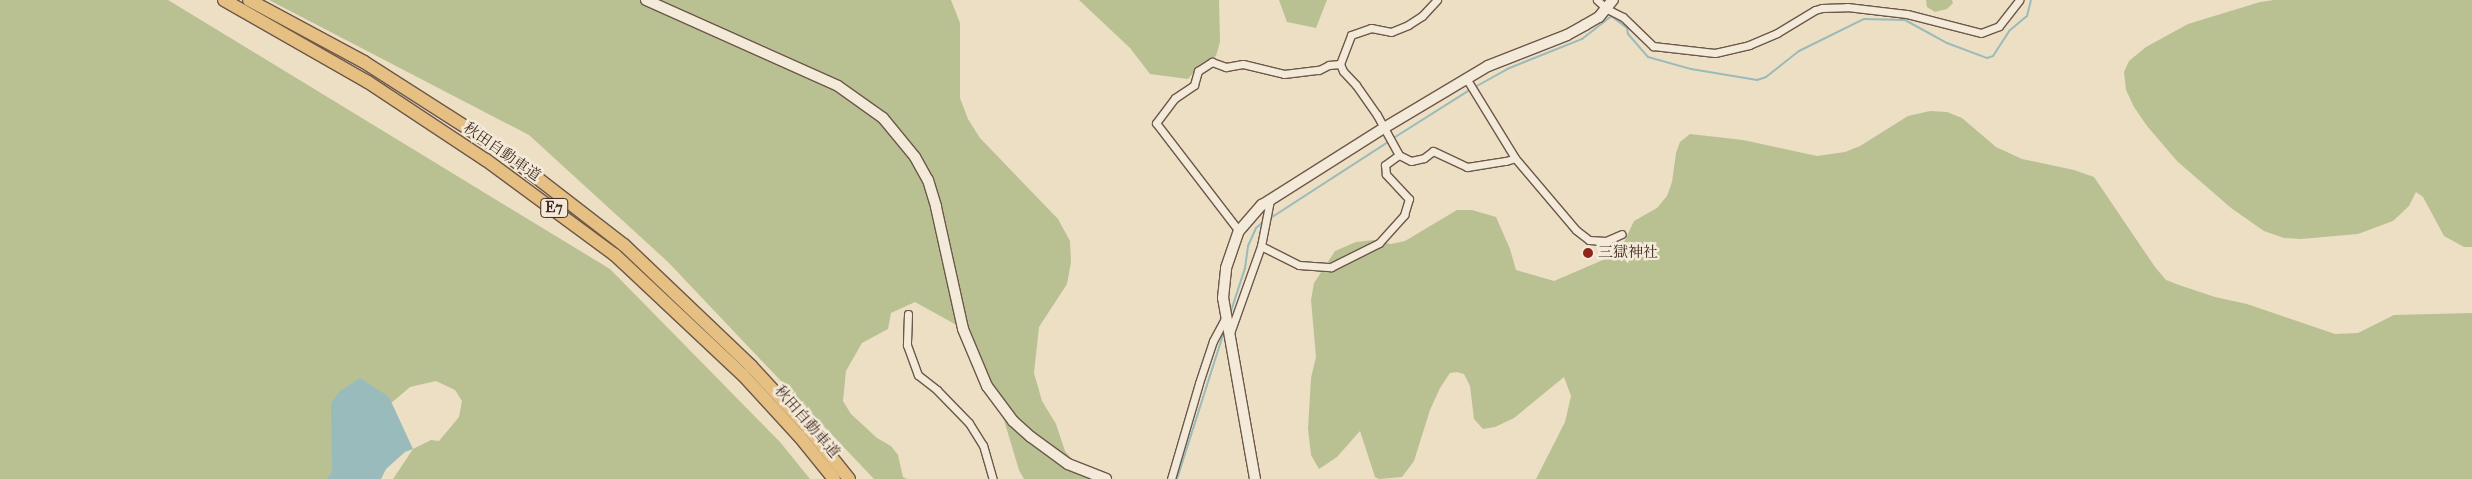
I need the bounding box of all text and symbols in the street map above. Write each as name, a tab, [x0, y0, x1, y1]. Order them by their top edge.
street label: 秋田自動車道	[460, 119, 544, 185]
road number: E7	[540, 197, 568, 220]
place label: 三獄神社	[1598, 244, 1658, 262]
marker: 三獄神社	[1582, 247, 1594, 259]
street label: 秋田自動車道	[771, 382, 843, 462]

